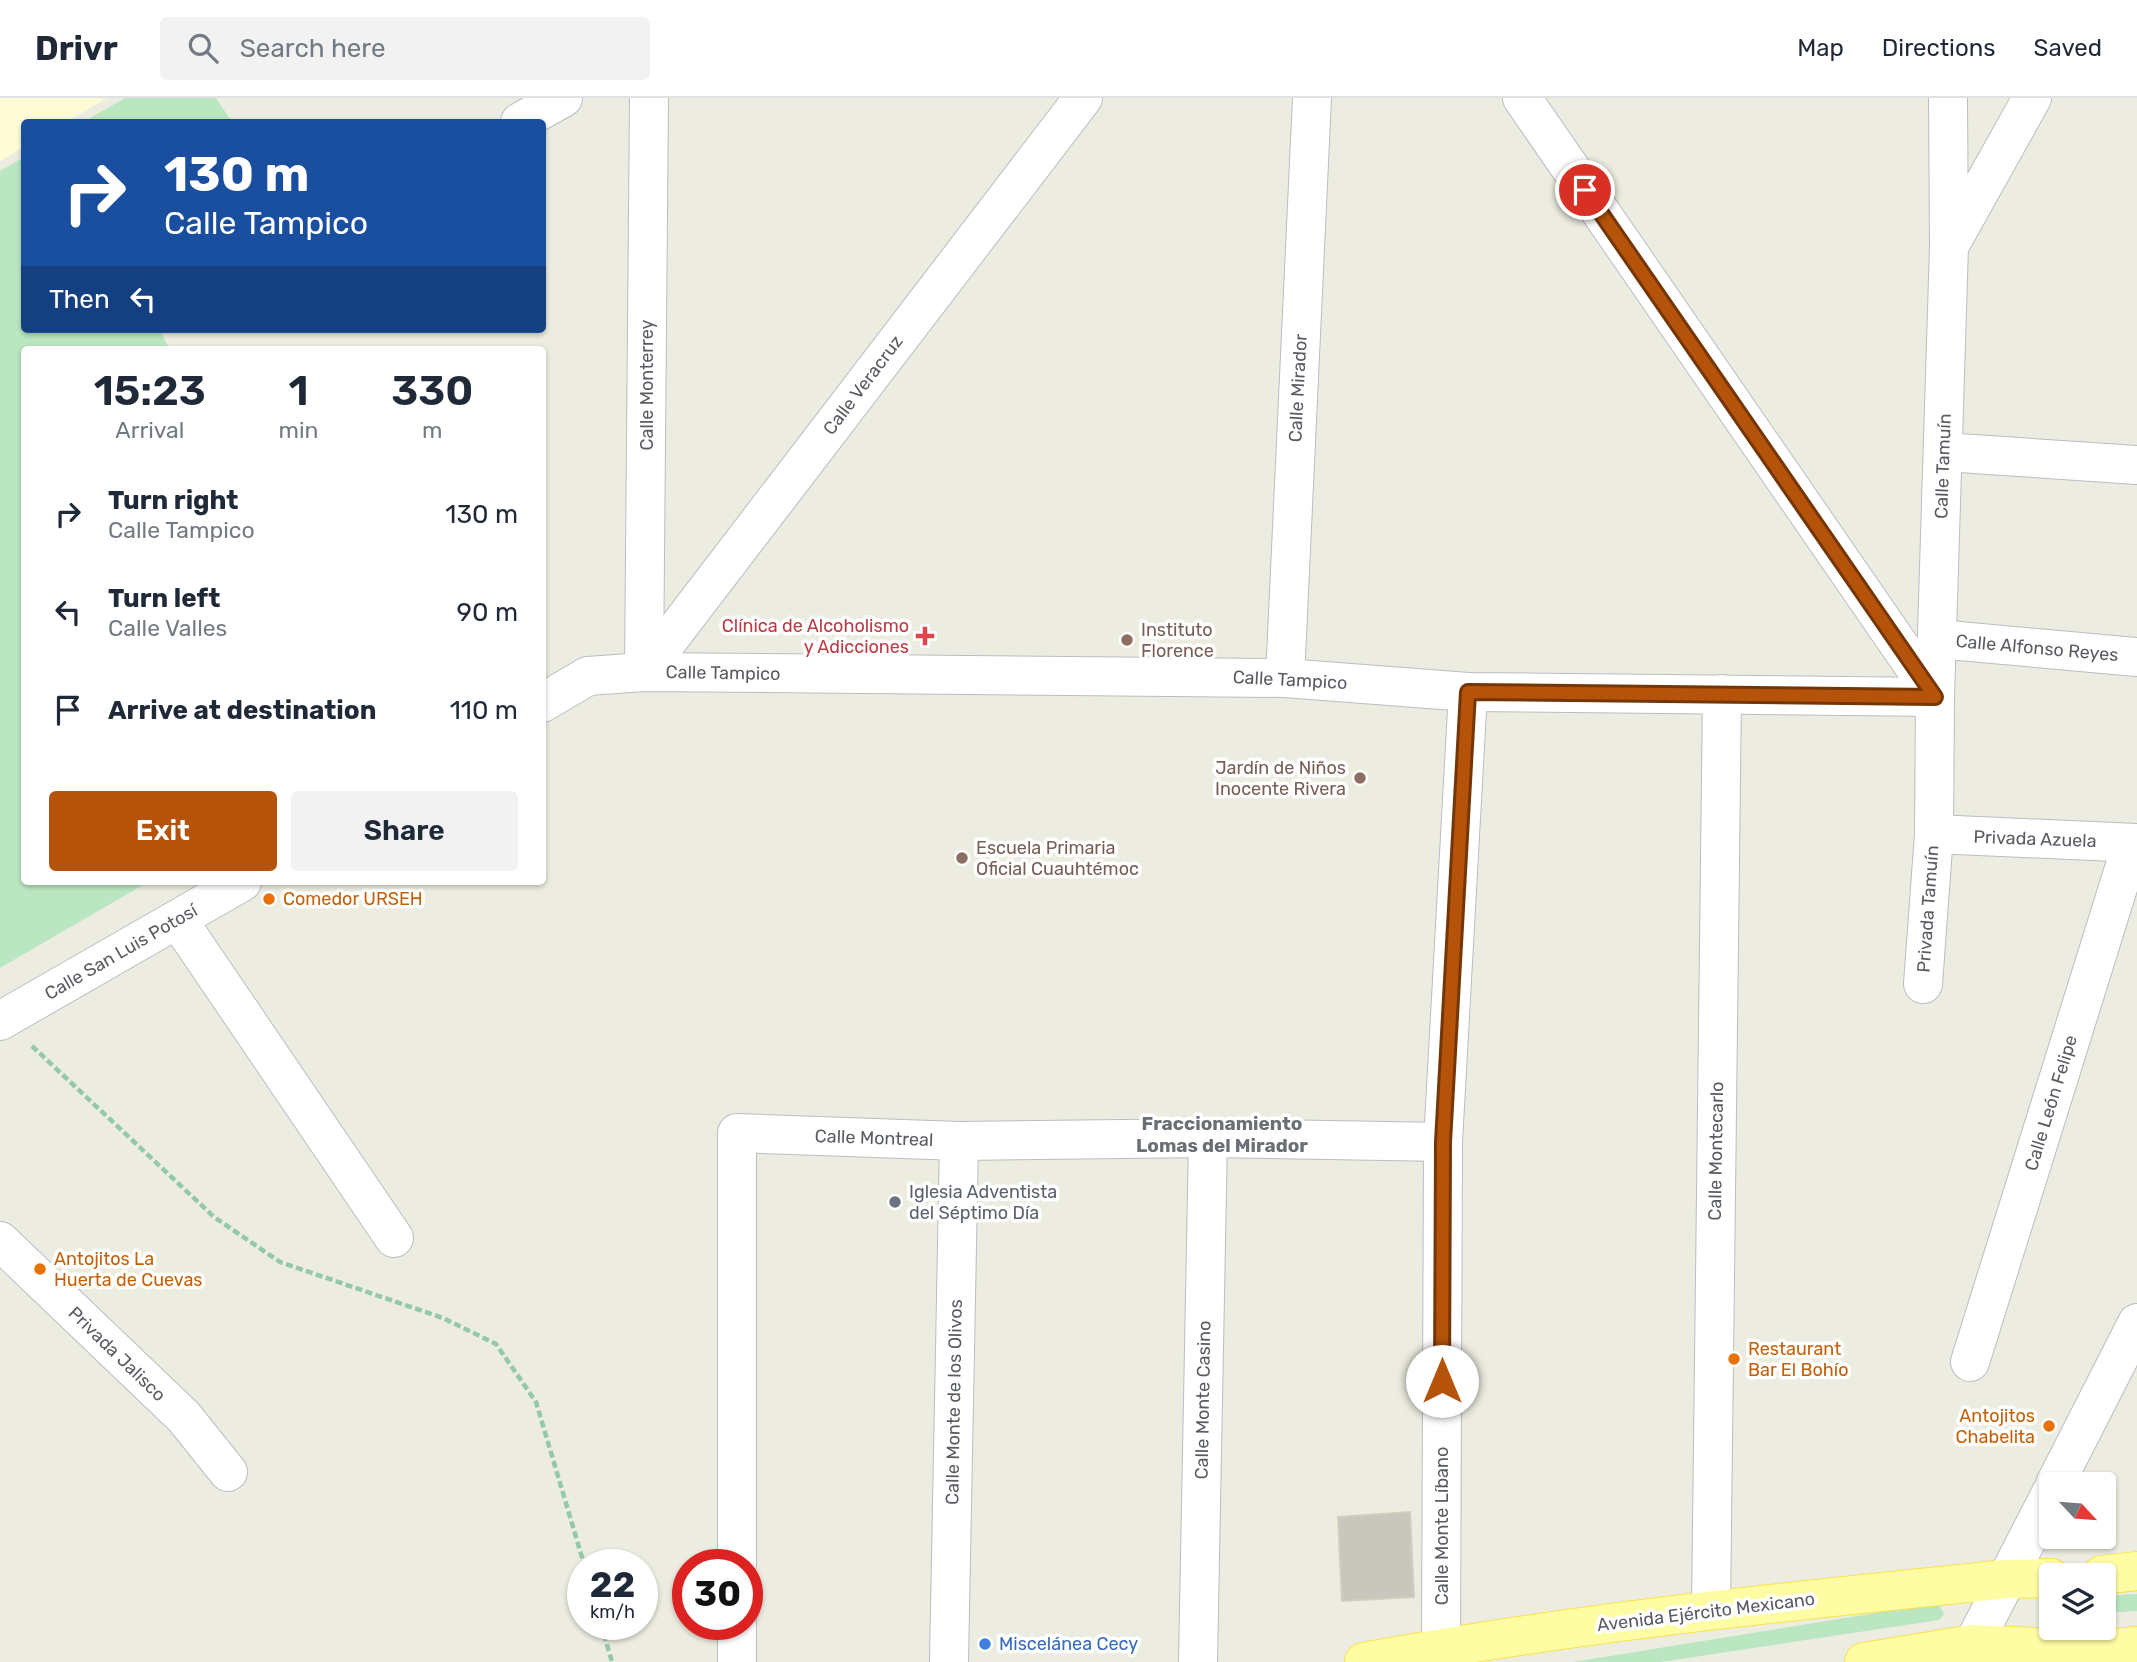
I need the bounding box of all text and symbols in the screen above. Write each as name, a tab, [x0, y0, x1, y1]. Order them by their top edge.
search box	[160, 17, 650, 80]
text: Drivr	[35, 29, 118, 68]
icon: search	[184, 29, 222, 67]
text: Search here	[240, 33, 386, 64]
text: Map	[1797, 34, 1844, 62]
text: Directions	[1882, 34, 1995, 62]
text: Saved	[2033, 34, 2102, 62]
text: 130 m	[164, 145, 309, 203]
icon: right	[49, 147, 140, 238]
pin	[1555, 160, 1615, 220]
icon: arrive	[1566, 171, 1604, 209]
text: Calle Tampico	[164, 204, 368, 242]
icon: left	[124, 280, 162, 318]
text: Then	[49, 284, 110, 315]
street label: Calle Monterrey	[636, 320, 658, 450]
street label: Calle Veracruz	[818, 331, 908, 439]
street label: Calle Mirador	[1284, 333, 1312, 443]
text: 15:23	[94, 366, 206, 416]
text: 1	[288, 366, 309, 416]
text: 330	[391, 366, 473, 416]
street label: Calle Tamuín	[1930, 413, 1956, 519]
text: Arrival	[115, 416, 184, 444]
text: min	[279, 416, 319, 444]
text: m	[422, 416, 442, 444]
text: Turn right	[108, 485, 238, 516]
icon: right	[49, 495, 87, 533]
text: 130 m	[445, 499, 518, 530]
text: Calle Tampico	[108, 516, 255, 544]
text: Turn left	[108, 583, 220, 614]
icon: left	[49, 593, 87, 631]
text: 90 m	[457, 597, 518, 628]
text: Calle Valles	[108, 614, 227, 642]
place label: Clínica de Alcoholismo y Adicciones	[722, 615, 909, 658]
place label: Instituto Florence	[1141, 619, 1214, 662]
marker: Clínica de Alcoholismo y Adicciones	[915, 626, 935, 646]
street label: Calle Alfonso Reyes	[1955, 630, 2119, 666]
marker: Instituto Florence	[1119, 632, 1135, 648]
street label: Calle Tampico	[665, 661, 781, 685]
street label: Calle Tampico	[1232, 666, 1348, 694]
icon: arrive	[49, 691, 87, 729]
text: Arrive at destination	[108, 695, 376, 726]
text: 110 m	[450, 695, 518, 726]
place label: Jardín de Niños Inocente Rivera	[1215, 757, 1346, 800]
marker: Jardín de Niños Inocente Rivera	[1352, 770, 1368, 786]
button: Exit	[49, 791, 277, 871]
button: Share	[291, 791, 518, 871]
street label: Privada Azuela	[1973, 826, 2097, 852]
place label: Escuela Primaria Oficial Cuauhtémoc	[976, 837, 1139, 880]
street label: Privada Tamuín	[1913, 845, 1943, 973]
marker: Escuela Primaria Oficial Cuauhtémoc	[954, 850, 970, 866]
place label: Comedor URSEH	[283, 888, 423, 910]
marker: Comedor URSEH	[261, 891, 277, 907]
street label: Calle San Luis Potosí	[41, 898, 203, 1005]
street label: Calle León Felipe	[2020, 1032, 2082, 1174]
street label: Calle Montecarlo	[1704, 1081, 1728, 1221]
district label: Fraccionamiento Lomas del Mirador	[1136, 1112, 1308, 1157]
street label: Calle Montreal	[814, 1125, 934, 1151]
place label: Iglesia Adventista del Séptimo Día	[909, 1181, 1057, 1224]
marker: Iglesia Adventista del Séptimo Día	[887, 1194, 903, 1210]
place label: Antojitos La Huerta de Cuevas	[54, 1248, 203, 1291]
marker: Antojitos La Huerta de Cuevas	[32, 1261, 48, 1277]
street label: Calle Monte de los Olivos	[941, 1299, 967, 1505]
street label: Privada Jalisco	[64, 1302, 170, 1406]
street label: Calle Monte Casino	[1191, 1320, 1215, 1480]
place label: Restaurant Bar El Bohío	[1748, 1338, 1849, 1381]
position arrow	[1405, 1344, 1479, 1418]
marker: Restaurant Bar El Bohío	[1726, 1351, 1742, 1367]
place label: Antojitos Chabelita	[1956, 1405, 2035, 1448]
marker: Antojitos Chabelita	[2041, 1418, 2057, 1434]
street label: Calle Monte Líbano	[1431, 1447, 1453, 1605]
north arrow	[2039, 1472, 2116, 1549]
map controls	[2039, 1472, 2116, 1640]
speed limit sign: 30	[672, 1549, 763, 1640]
button: layers	[2039, 1563, 2116, 1640]
text: 22	[590, 1564, 635, 1606]
street label: Avenida Ejército Mexicano	[1596, 1588, 1816, 1636]
text: km/h	[590, 1601, 635, 1623]
place label: Miscelánea Cecy	[999, 1633, 1138, 1655]
marker: Miscelánea Cecy	[977, 1636, 993, 1652]

